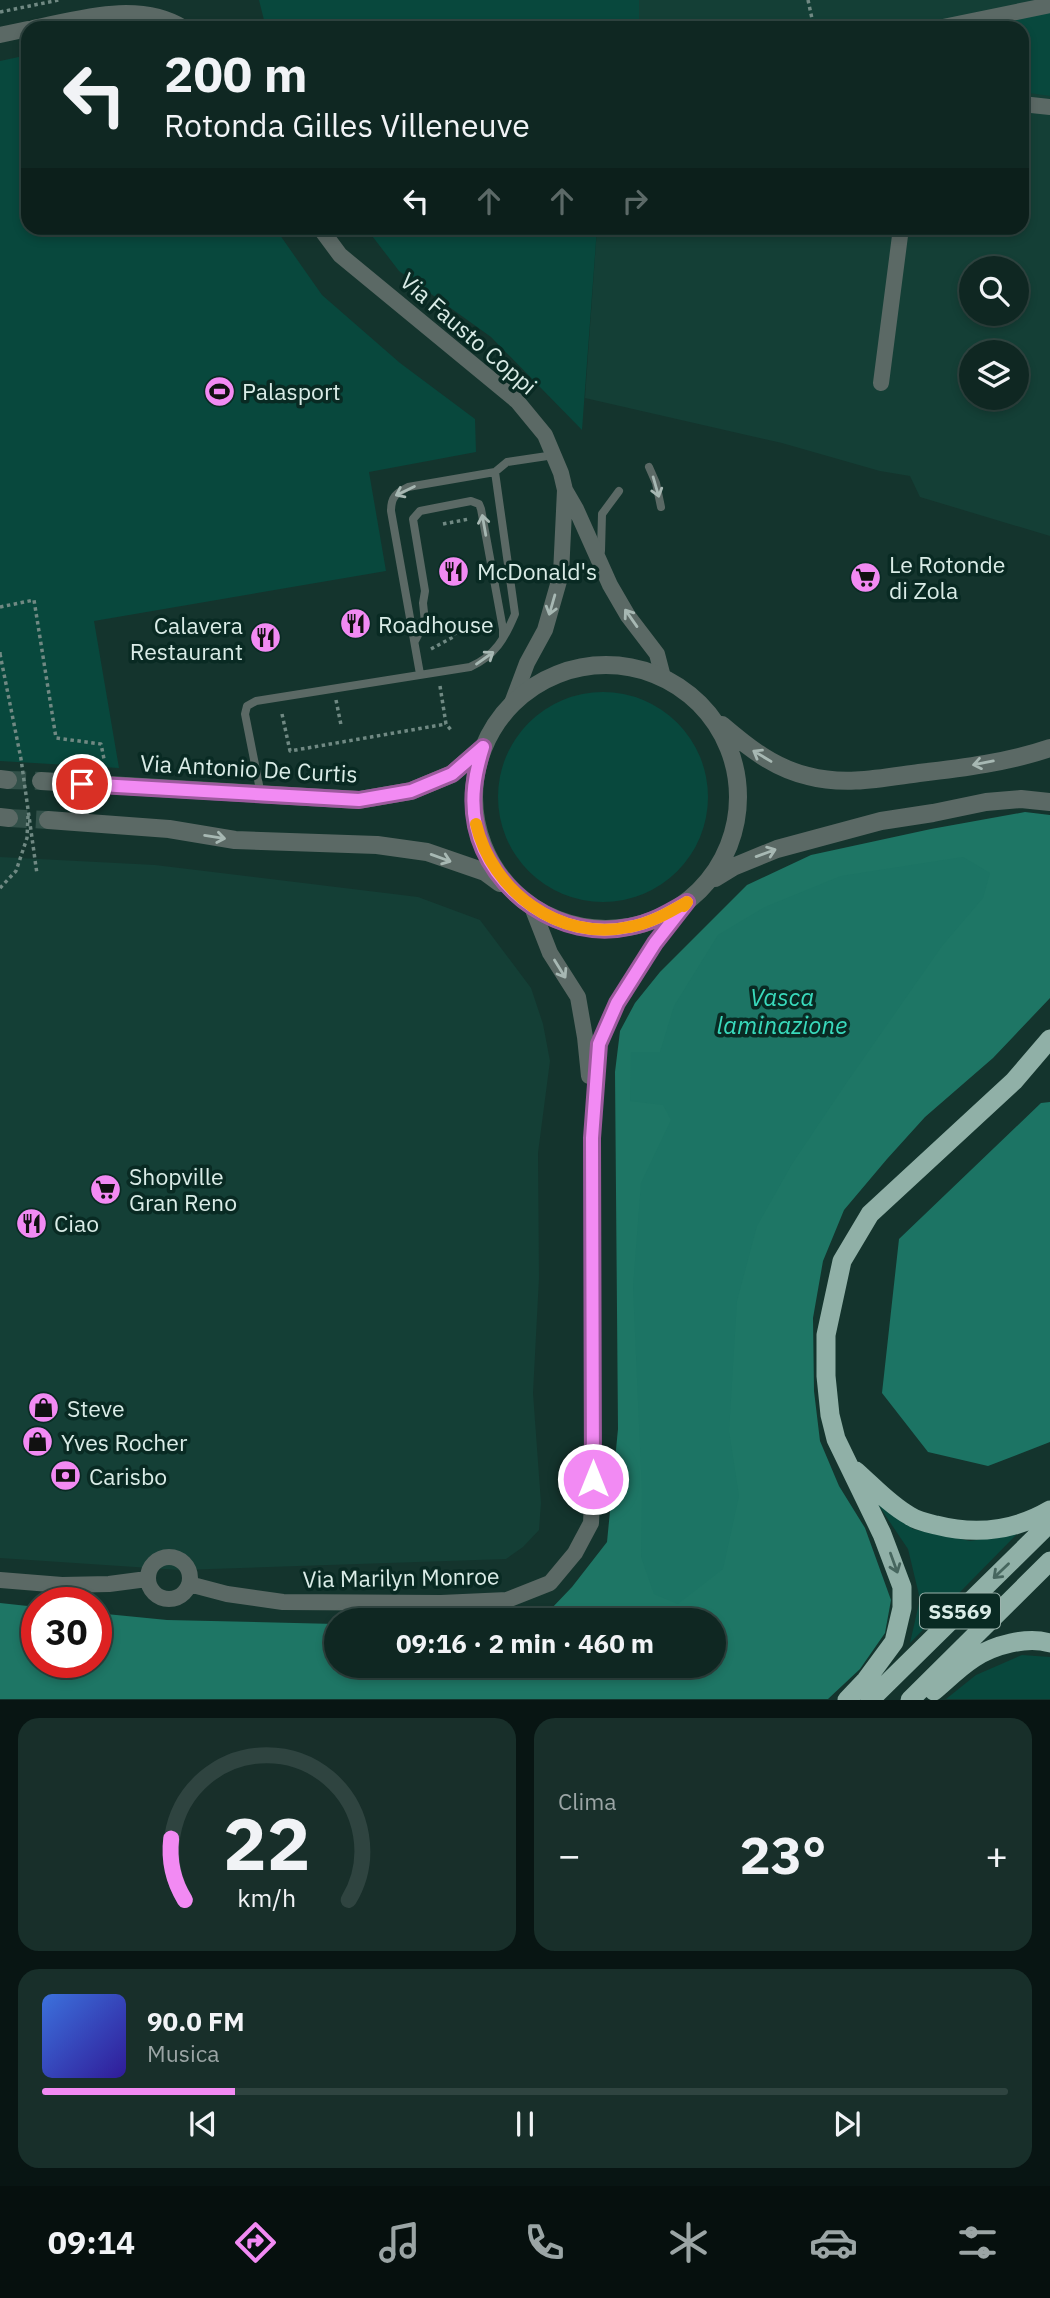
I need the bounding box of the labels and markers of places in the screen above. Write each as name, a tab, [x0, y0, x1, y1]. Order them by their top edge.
sports icon: Palasport	[202, 374, 236, 408]
place label: Palasport	[242, 376, 341, 406]
place label: Le Rotonde di Zola	[889, 549, 1006, 605]
restaurant icon: McDonald's	[437, 554, 471, 588]
place label: McDonald's	[477, 556, 597, 586]
supermarket icon: Le Rotonde di Zola	[849, 560, 883, 594]
restaurant icon: Roadhouse	[338, 607, 372, 641]
place label: Roadhouse	[378, 609, 494, 639]
place label: Calavera Restaurant	[130, 610, 243, 666]
restaurant icon: Calavera Restaurant	[249, 621, 283, 655]
pin	[52, 754, 112, 814]
place label: Shopville Gran Reno	[129, 1161, 237, 1217]
supermarket icon: Shopville Gran Reno	[89, 1172, 123, 1206]
restaurant icon: Ciao	[14, 1206, 48, 1240]
place label: Ciao	[54, 1208, 99, 1238]
shop icon: Steve	[27, 1391, 61, 1425]
place label: Steve	[67, 1393, 125, 1423]
shop icon: Yves Rocher	[21, 1425, 55, 1459]
place label: Yves Rocher	[61, 1427, 188, 1457]
bank icon: Carisbo	[49, 1459, 83, 1493]
place label: Carisbo	[89, 1461, 167, 1491]

